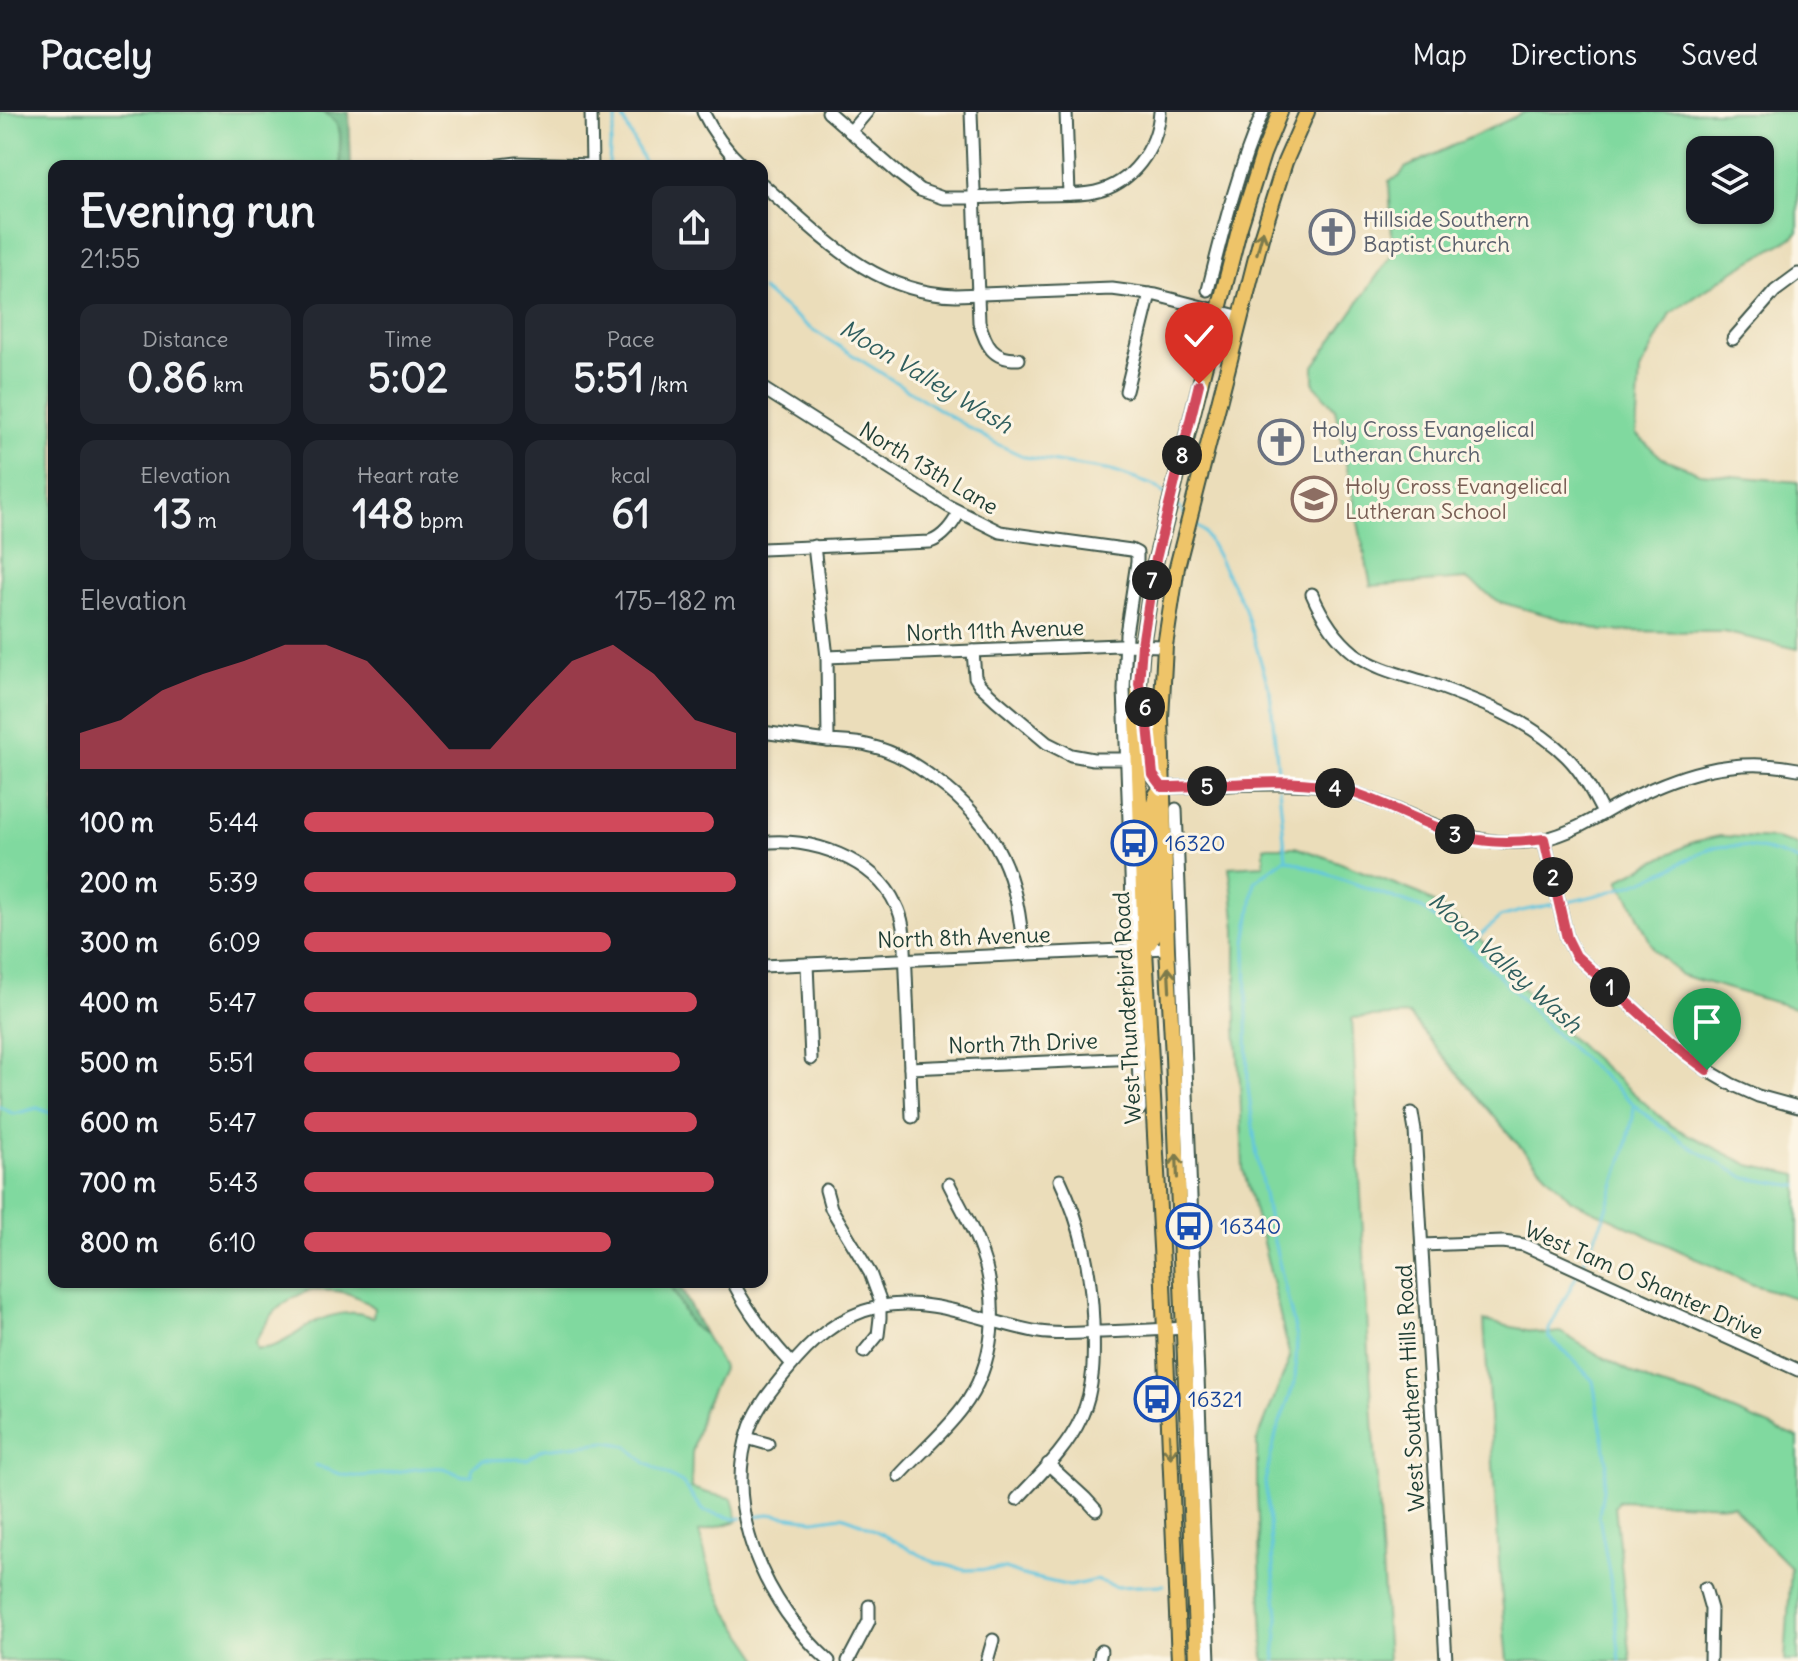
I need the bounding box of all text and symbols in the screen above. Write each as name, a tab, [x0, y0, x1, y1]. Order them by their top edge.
text: Pacely	[40, 32, 153, 79]
text: Map	[1412, 37, 1467, 73]
text: Directions	[1511, 37, 1637, 73]
text: Saved	[1681, 37, 1758, 73]
map controls	[1686, 136, 1774, 224]
button: layers	[1686, 136, 1774, 224]
text: Evening run	[80, 184, 315, 239]
button: share	[652, 186, 736, 270]
place label: Hillside Southern Baptist Church	[1363, 205, 1530, 258]
church icon: Hillside Southern Baptist Church	[1308, 208, 1356, 256]
one-way arrow	[1253, 229, 1268, 255]
text: 21:55	[80, 242, 140, 275]
pin	[1165, 302, 1233, 384]
water label: Moon Valley Wash	[835, 313, 1019, 440]
icon: check	[1177, 314, 1221, 358]
text: Distance	[142, 325, 228, 353]
text: Time	[384, 325, 432, 353]
text: Pace	[607, 325, 655, 353]
text: 0.86	[127, 353, 208, 403]
text: 5:02	[368, 353, 448, 403]
text: 5:51	[573, 353, 644, 403]
text: km	[208, 370, 244, 398]
text: /km	[644, 370, 688, 398]
place label: Holy Cross Evangelical Lutheran Church	[1312, 415, 1535, 468]
street label: North 13th Lane	[854, 416, 1004, 520]
church icon: Holy Cross Evangelical Lutheran Church	[1257, 418, 1305, 466]
pin: 8	[1162, 435, 1202, 475]
text: 8	[1176, 441, 1188, 469]
text: Elevation	[140, 461, 230, 489]
text: Heart rate	[357, 461, 459, 489]
text: kcal	[611, 461, 650, 489]
place label: Holy Cross Evangelical Lutheran School	[1345, 472, 1568, 525]
school or university icon: Holy Cross Evangelical Lutheran School	[1290, 475, 1338, 523]
text: 13	[154, 489, 192, 539]
text: 148	[352, 489, 414, 539]
text: 61	[611, 489, 650, 539]
text: m	[192, 506, 217, 534]
text: bpm	[414, 506, 464, 534]
pin: 7	[1132, 560, 1172, 600]
text: 7	[1147, 566, 1157, 594]
text: Elevation	[80, 584, 187, 617]
text: 175–182 m	[615, 584, 736, 617]
street label: North 11th Avenue	[905, 613, 1085, 647]
pin: 6	[1125, 687, 1165, 727]
text: 6	[1139, 693, 1151, 721]
pin: 5	[1187, 766, 1227, 806]
pin: 4	[1315, 768, 1355, 808]
text: 5	[1201, 772, 1213, 800]
text: 4	[1329, 774, 1341, 802]
text: 100 m	[80, 806, 154, 839]
text: 5:44	[208, 806, 259, 839]
pin: 3	[1435, 814, 1475, 854]
bus stop icon: 16320	[1110, 819, 1158, 867]
text: 3	[1449, 820, 1461, 848]
place label: 16320	[1165, 829, 1225, 857]
pin: 2	[1533, 857, 1573, 897]
text: 2	[1547, 863, 1559, 891]
text: 200 m	[80, 866, 157, 899]
text: 5:39	[208, 866, 259, 899]
water label: Moon Valley Wash	[1423, 885, 1589, 1040]
street label: West Thunderbird Road	[1107, 891, 1147, 1125]
street label: North 8th Avenue	[877, 920, 1051, 954]
text: 300 m	[80, 926, 158, 959]
text: 6:09	[208, 926, 261, 959]
one-way arrow	[1161, 966, 1176, 993]
pin: 1	[1590, 967, 1630, 1007]
text: 1	[1606, 973, 1614, 1001]
text: 400 m	[80, 986, 158, 1019]
text: 5:47	[208, 986, 256, 1019]
pin	[1673, 988, 1741, 1070]
icon: arrive	[1685, 1000, 1729, 1044]
street label: North 7th Drive	[948, 1026, 1098, 1060]
text: 500 m	[80, 1046, 158, 1079]
text: 5:51	[208, 1046, 254, 1079]
text: 600 m	[80, 1106, 158, 1139]
text: 5:47	[208, 1106, 256, 1139]
one-way arrow	[1170, 1153, 1185, 1180]
text: 700 m	[80, 1166, 156, 1199]
text: 5:43	[208, 1166, 259, 1199]
bus stop icon: 16340	[1165, 1202, 1213, 1250]
place label: 16340	[1220, 1212, 1281, 1240]
street label: West Tam O Shanter Drive	[1520, 1215, 1768, 1345]
text: 800 m	[80, 1226, 158, 1259]
text: 6:10	[208, 1226, 256, 1259]
street label: West Southern Hills Road	[1390, 1264, 1430, 1512]
bus stop icon: 16321	[1133, 1375, 1181, 1423]
place label: 16321	[1188, 1385, 1243, 1413]
one-way arrow	[1162, 1432, 1177, 1459]

